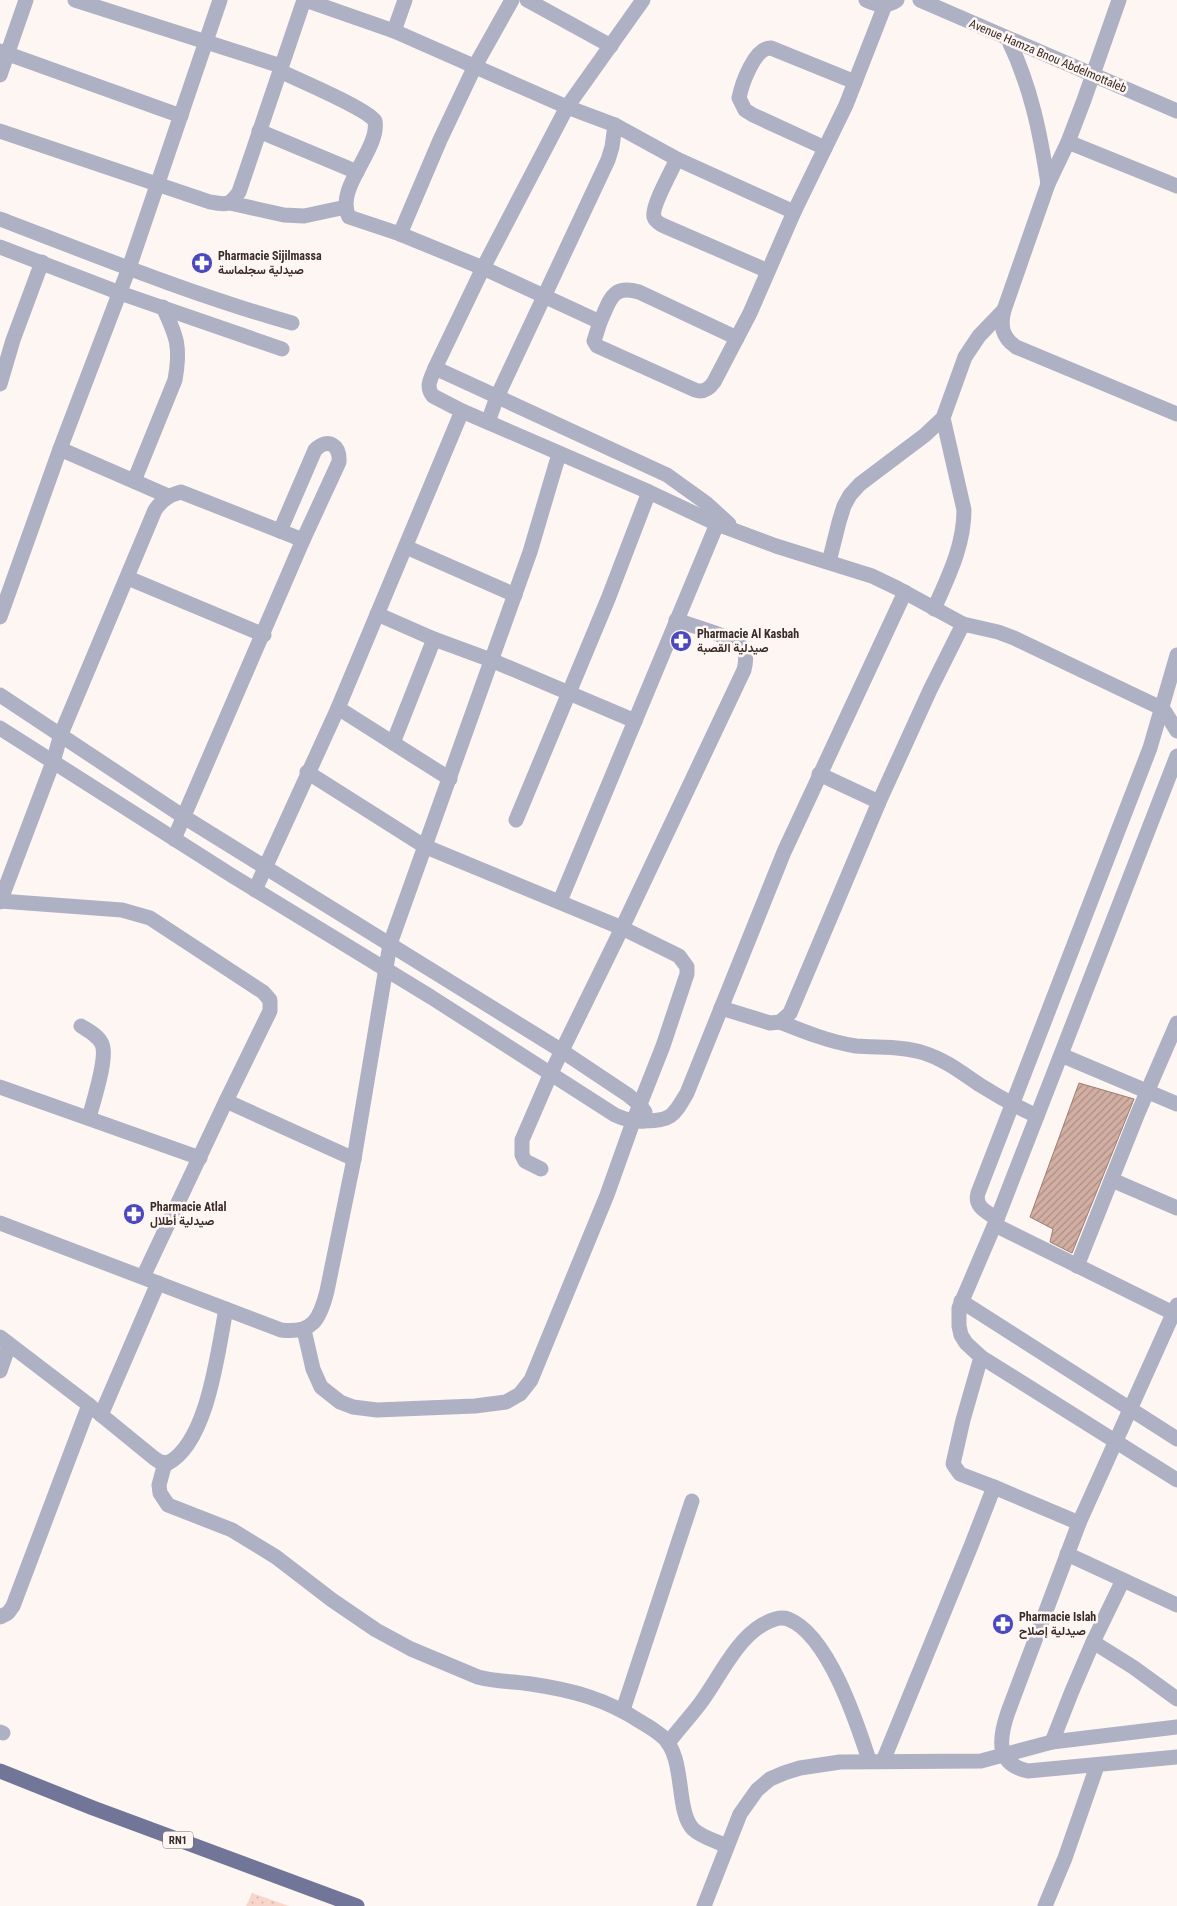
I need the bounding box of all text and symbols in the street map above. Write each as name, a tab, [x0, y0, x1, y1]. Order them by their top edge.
street label: Avenue Hamza Bnou Abdelmottaleb	[967, 16, 1129, 96]
place label: Pharmacie Sijilmassa صيدلية سجلماسة	[218, 249, 322, 277]
pharmacy icon: Pharmacie Sijilmassa صيدلية سجلماسة	[190, 251, 214, 275]
place label: Pharmacie Al Kasbah صيدلية القصبة	[697, 627, 799, 655]
pharmacy icon: Pharmacie Al Kasbah صيدلية القصبة	[669, 629, 693, 653]
place label: Pharmacie Atlal صيدلية أطلال	[150, 1200, 226, 1228]
pharmacy icon: Pharmacie Atlal صيدلية أطلال	[122, 1202, 146, 1226]
place label: Pharmacie Islah صيدلية إصلاح	[1019, 1610, 1096, 1639]
pharmacy icon: Pharmacie Islah صيدلية إصلاح	[991, 1612, 1015, 1636]
road number: RN1	[163, 1832, 193, 1848]

